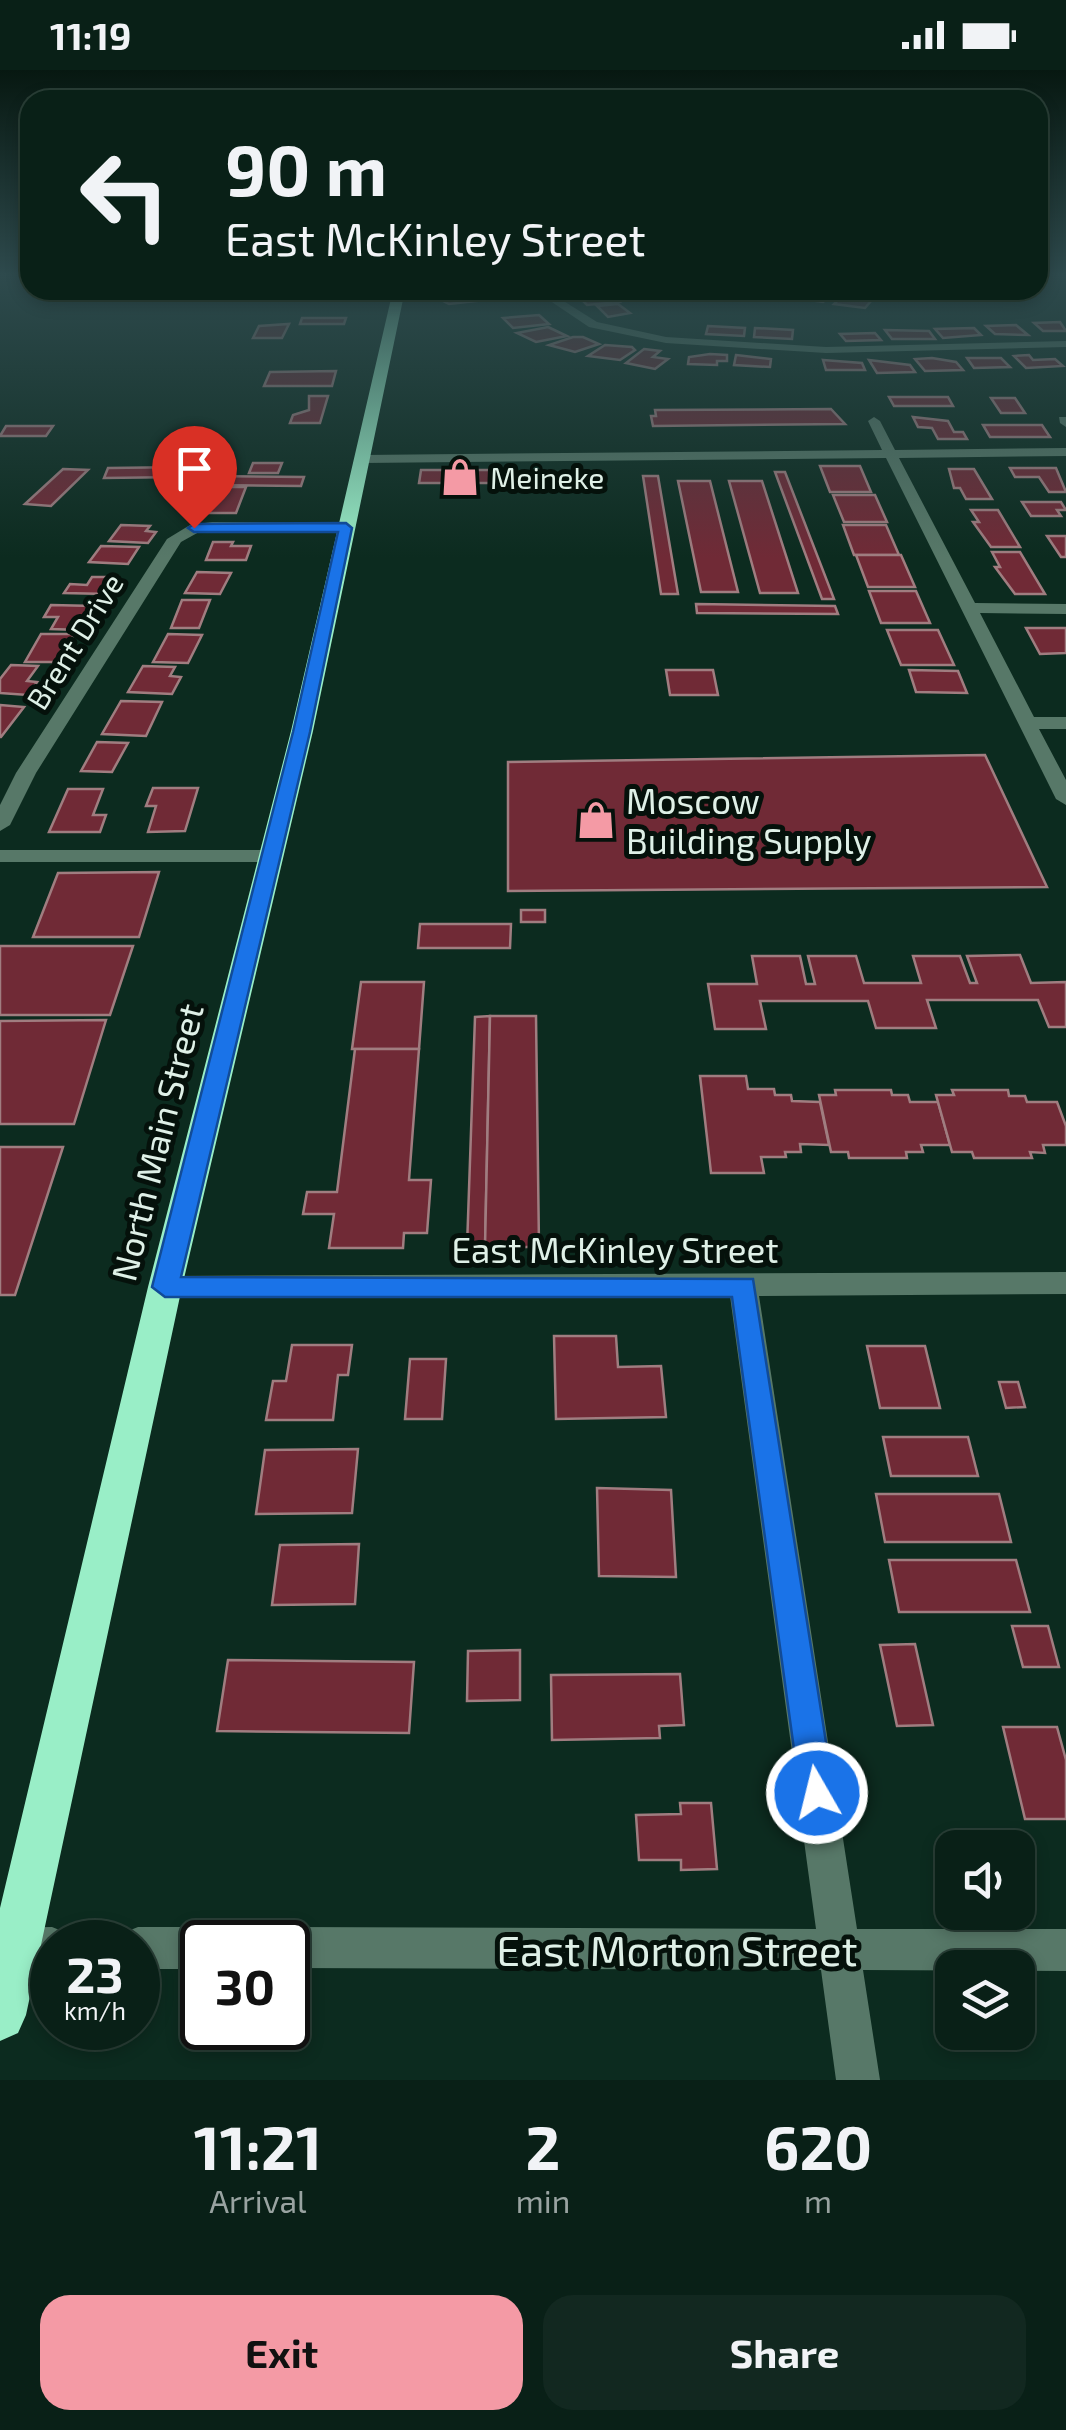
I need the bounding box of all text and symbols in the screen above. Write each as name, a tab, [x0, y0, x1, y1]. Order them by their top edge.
text: 11:19	[50, 12, 131, 58]
text: 90 m	[225, 126, 387, 210]
icon: left	[60, 130, 190, 260]
text: East McKinley Street	[225, 211, 646, 265]
pin	[152, 426, 237, 529]
icon: arrive	[167, 441, 222, 496]
shop icon: Meineke	[439, 456, 481, 498]
place label: Meineke	[490, 459, 604, 495]
street label: Brent Drive	[18, 567, 130, 715]
place label: Moscow Building Supply	[626, 779, 871, 861]
shop icon: Moscow Building Supply	[575, 799, 617, 841]
street label: North Main Street	[101, 999, 211, 1285]
street label: East McKinley Street	[451, 1228, 779, 1270]
position arrow	[765, 1741, 869, 1845]
map controls	[935, 1830, 1035, 2050]
button: sound	[935, 1830, 1035, 1930]
speed limit sign: 30	[180, 1920, 310, 2050]
street label: East Morton Street	[496, 1924, 858, 1974]
text: 23	[66, 1943, 124, 2003]
button: layers	[935, 1950, 1035, 2050]
text: km/h	[64, 1995, 126, 2025]
text: 11:21	[194, 2110, 322, 2182]
text: 2	[526, 2110, 560, 2182]
text: 620	[764, 2110, 872, 2182]
text: Arrival	[209, 2181, 307, 2219]
text: min	[516, 2181, 570, 2219]
text: m	[804, 2181, 832, 2219]
button: Exit	[40, 2295, 523, 2410]
button: Share	[543, 2295, 1026, 2410]

